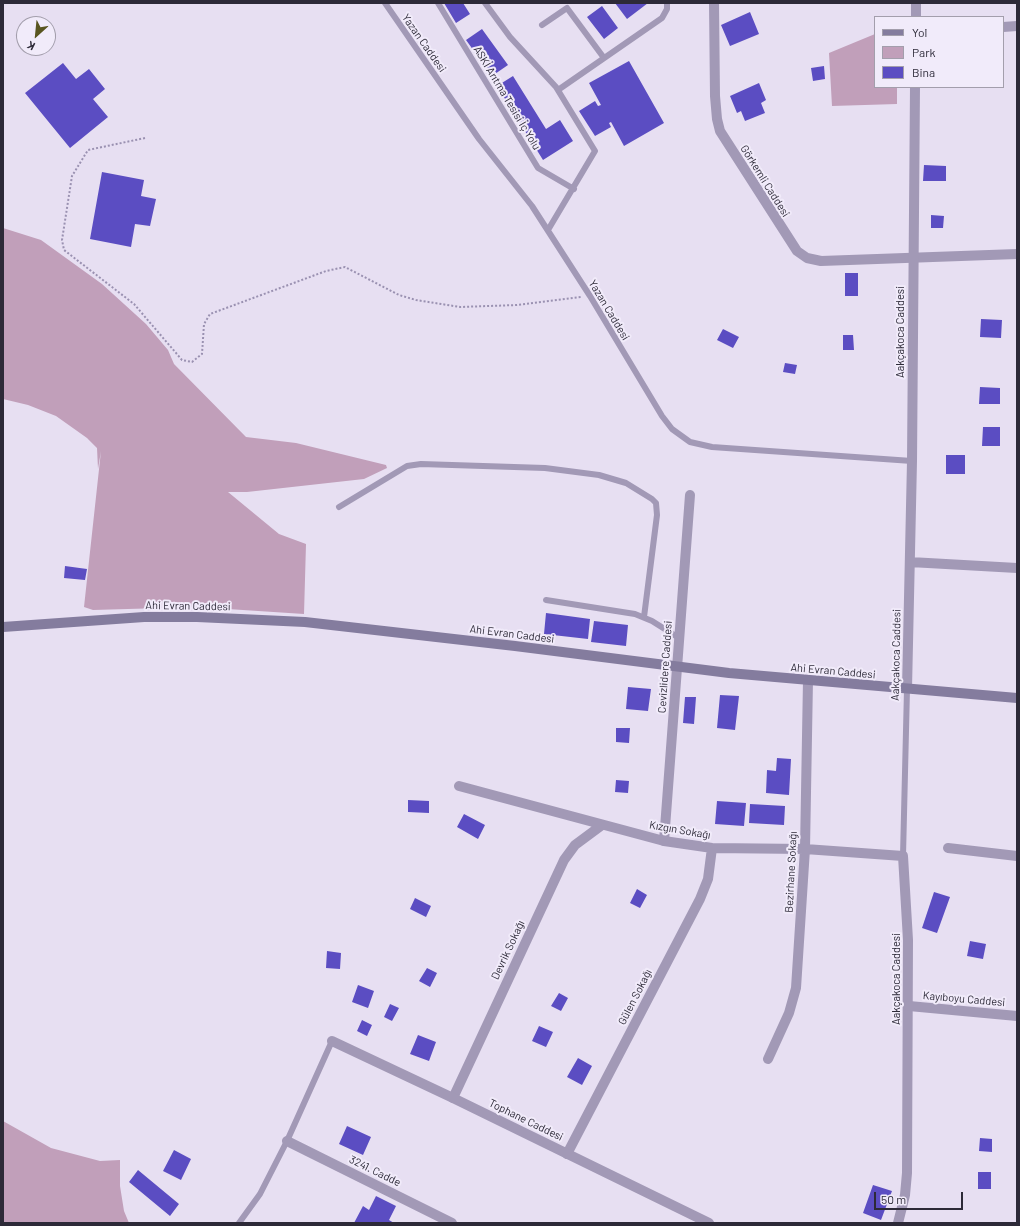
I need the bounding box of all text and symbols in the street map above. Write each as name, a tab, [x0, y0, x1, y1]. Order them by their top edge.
street label: Yazan Caddesi	[399, 11, 449, 75]
north arrow	[16, 16, 56, 56]
legend	[874, 16, 1004, 88]
text: Yol	[912, 25, 927, 39]
text: K	[25, 39, 37, 54]
street label: ASKİ Arıtma Tesisi İç Yolu	[471, 44, 543, 152]
text: Park	[912, 45, 936, 59]
text: Bina	[912, 65, 935, 79]
street label: Görkemli Caddesi	[738, 143, 792, 219]
street label: Yazan Caddesi	[586, 277, 632, 343]
street label: Aakçakoca Caddesi	[893, 286, 907, 378]
street label: Ahi Evran Caddesi	[145, 599, 231, 613]
street label: Aakçakoca Caddesi	[889, 609, 903, 701]
street label: Cevizlidere Caddesi	[655, 620, 675, 714]
street label: Ahi Evran Caddesi	[469, 622, 555, 646]
street label: Ahi Evran Caddesi	[790, 661, 876, 681]
street label: Kızgın Sokağı	[648, 818, 712, 842]
street label: Bezirhane Sokağı	[782, 831, 800, 913]
street label: Devrik Sokağı	[489, 918, 527, 982]
street label: Aakçakoca Caddesi	[889, 933, 903, 1025]
street label: Gülen Sokağı	[615, 967, 655, 1027]
street label: Kayıboyu Caddesi	[922, 989, 1006, 1009]
street label: Tophane Caddesi	[487, 1096, 565, 1144]
street label: 3241. Cadde	[347, 1153, 403, 1189]
scale bar	[876, 1184, 965, 1210]
text: 50 m	[881, 1192, 906, 1206]

